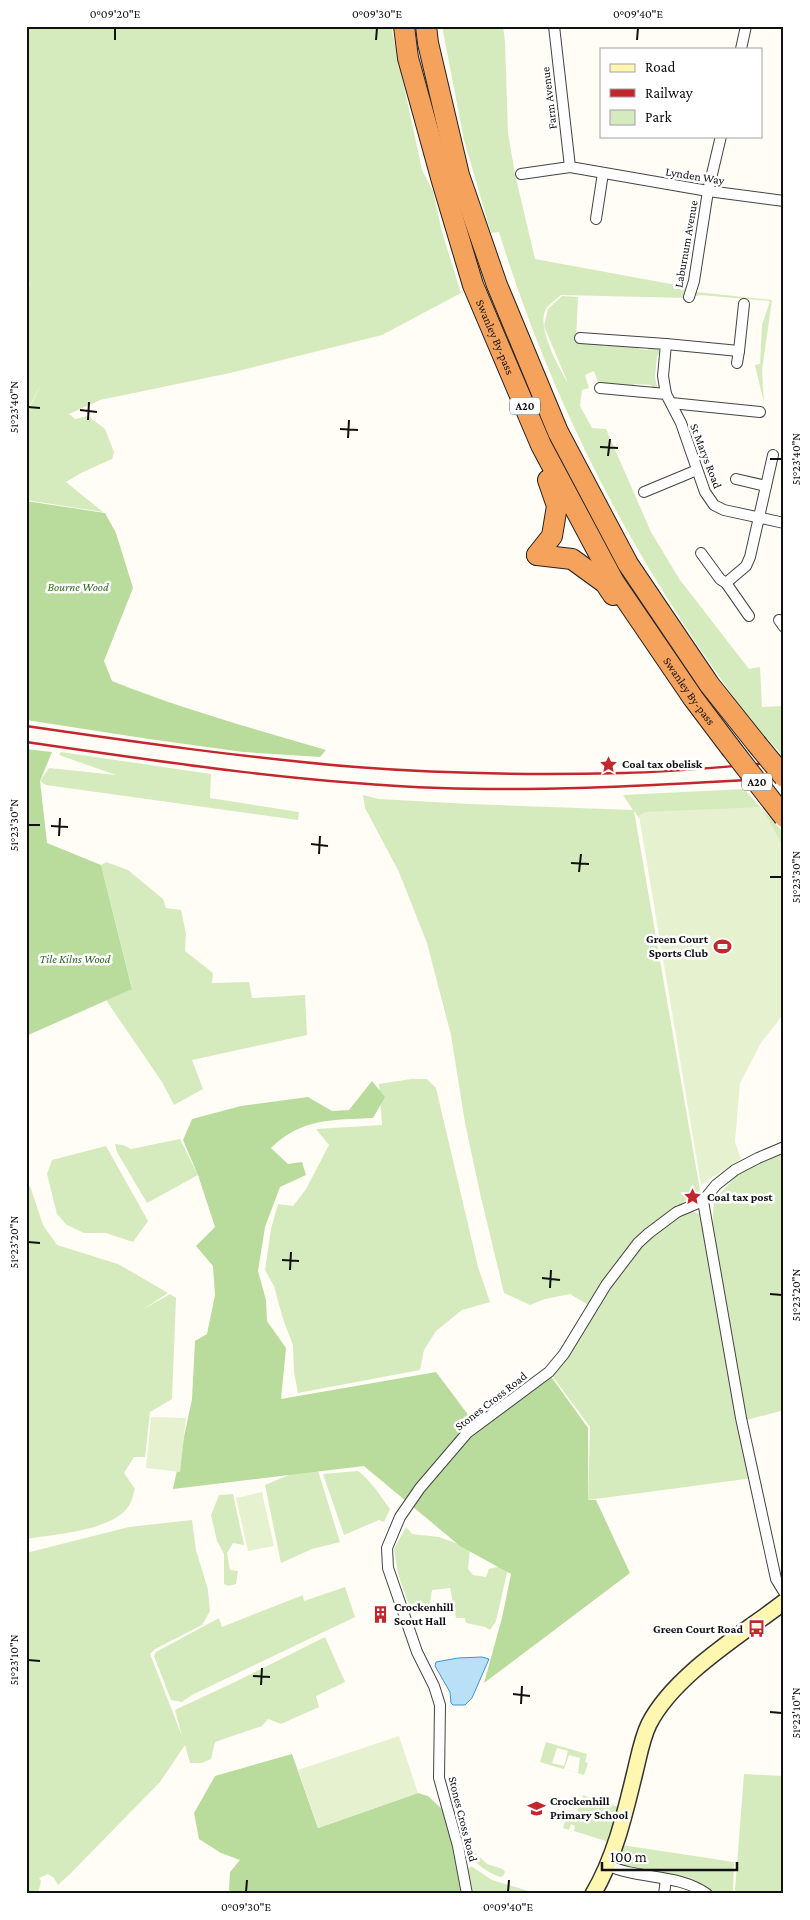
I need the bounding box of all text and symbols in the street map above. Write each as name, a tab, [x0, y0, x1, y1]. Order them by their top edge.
text: 0°09'20"E	[90, 7, 141, 21]
text: 0°09'30"E	[352, 7, 403, 21]
text: 0°09'40"E	[613, 7, 664, 21]
legend	[600, 48, 762, 138]
text: Road	[645, 59, 676, 75]
street label: Farm Avenue	[538, 66, 560, 130]
text: Railway	[645, 85, 693, 102]
text: Park	[645, 109, 672, 125]
street label: Lynden Way	[665, 164, 726, 188]
street label: Laburnum Avenue	[671, 199, 701, 289]
street label: Swanley By-pass	[473, 298, 517, 377]
text: 51°23'40"N	[7, 381, 21, 433]
road number: A20	[510, 398, 540, 414]
street label: St Marys Road	[687, 422, 725, 491]
text: 51°23'40"N	[789, 433, 803, 485]
park label: Bourne Wood	[47, 580, 109, 594]
street label: Swanley By-pass	[660, 655, 718, 728]
place icon: Coal tax obelisk	[598, 754, 618, 774]
place label: Coal tax obelisk	[622, 757, 703, 771]
road number: A20	[742, 774, 772, 790]
text: 51°23'30"N	[7, 799, 21, 851]
text: 51°23'30"N	[789, 851, 803, 903]
place label: Green Court Sports Club	[646, 932, 709, 960]
sports icon: Green Court Sports Club	[712, 936, 732, 956]
park label: Tile Kilns Wood	[40, 952, 111, 966]
place icon: Coal tax post	[683, 1187, 703, 1207]
place label: Coal tax post	[707, 1190, 773, 1204]
text: 51°23'20"N	[7, 1216, 21, 1268]
text: 51°23'20"N	[789, 1269, 803, 1321]
street label: Stones Cross Road	[452, 1368, 530, 1433]
place label: Crockenhill Scout Hall	[394, 1600, 454, 1628]
building icon: Crockenhill Scout Hall	[370, 1604, 390, 1624]
bus stop icon: Green Court Road	[747, 1619, 767, 1639]
place label: Green Court Road	[653, 1622, 743, 1636]
text: 51°23'10"N	[7, 1634, 21, 1686]
text: 51°23'10"N	[789, 1687, 803, 1739]
street label: Stones Cross Road	[446, 1775, 481, 1864]
place label: Crockenhill Primary School	[550, 1794, 629, 1822]
school or university icon: Crockenhill Primary School	[526, 1798, 546, 1818]
scale bar	[602, 1840, 738, 1872]
text: 100 m	[610, 1849, 647, 1865]
text: 0°09'30"E	[221, 1900, 272, 1914]
text: 0°09'40"E	[483, 1900, 534, 1914]

